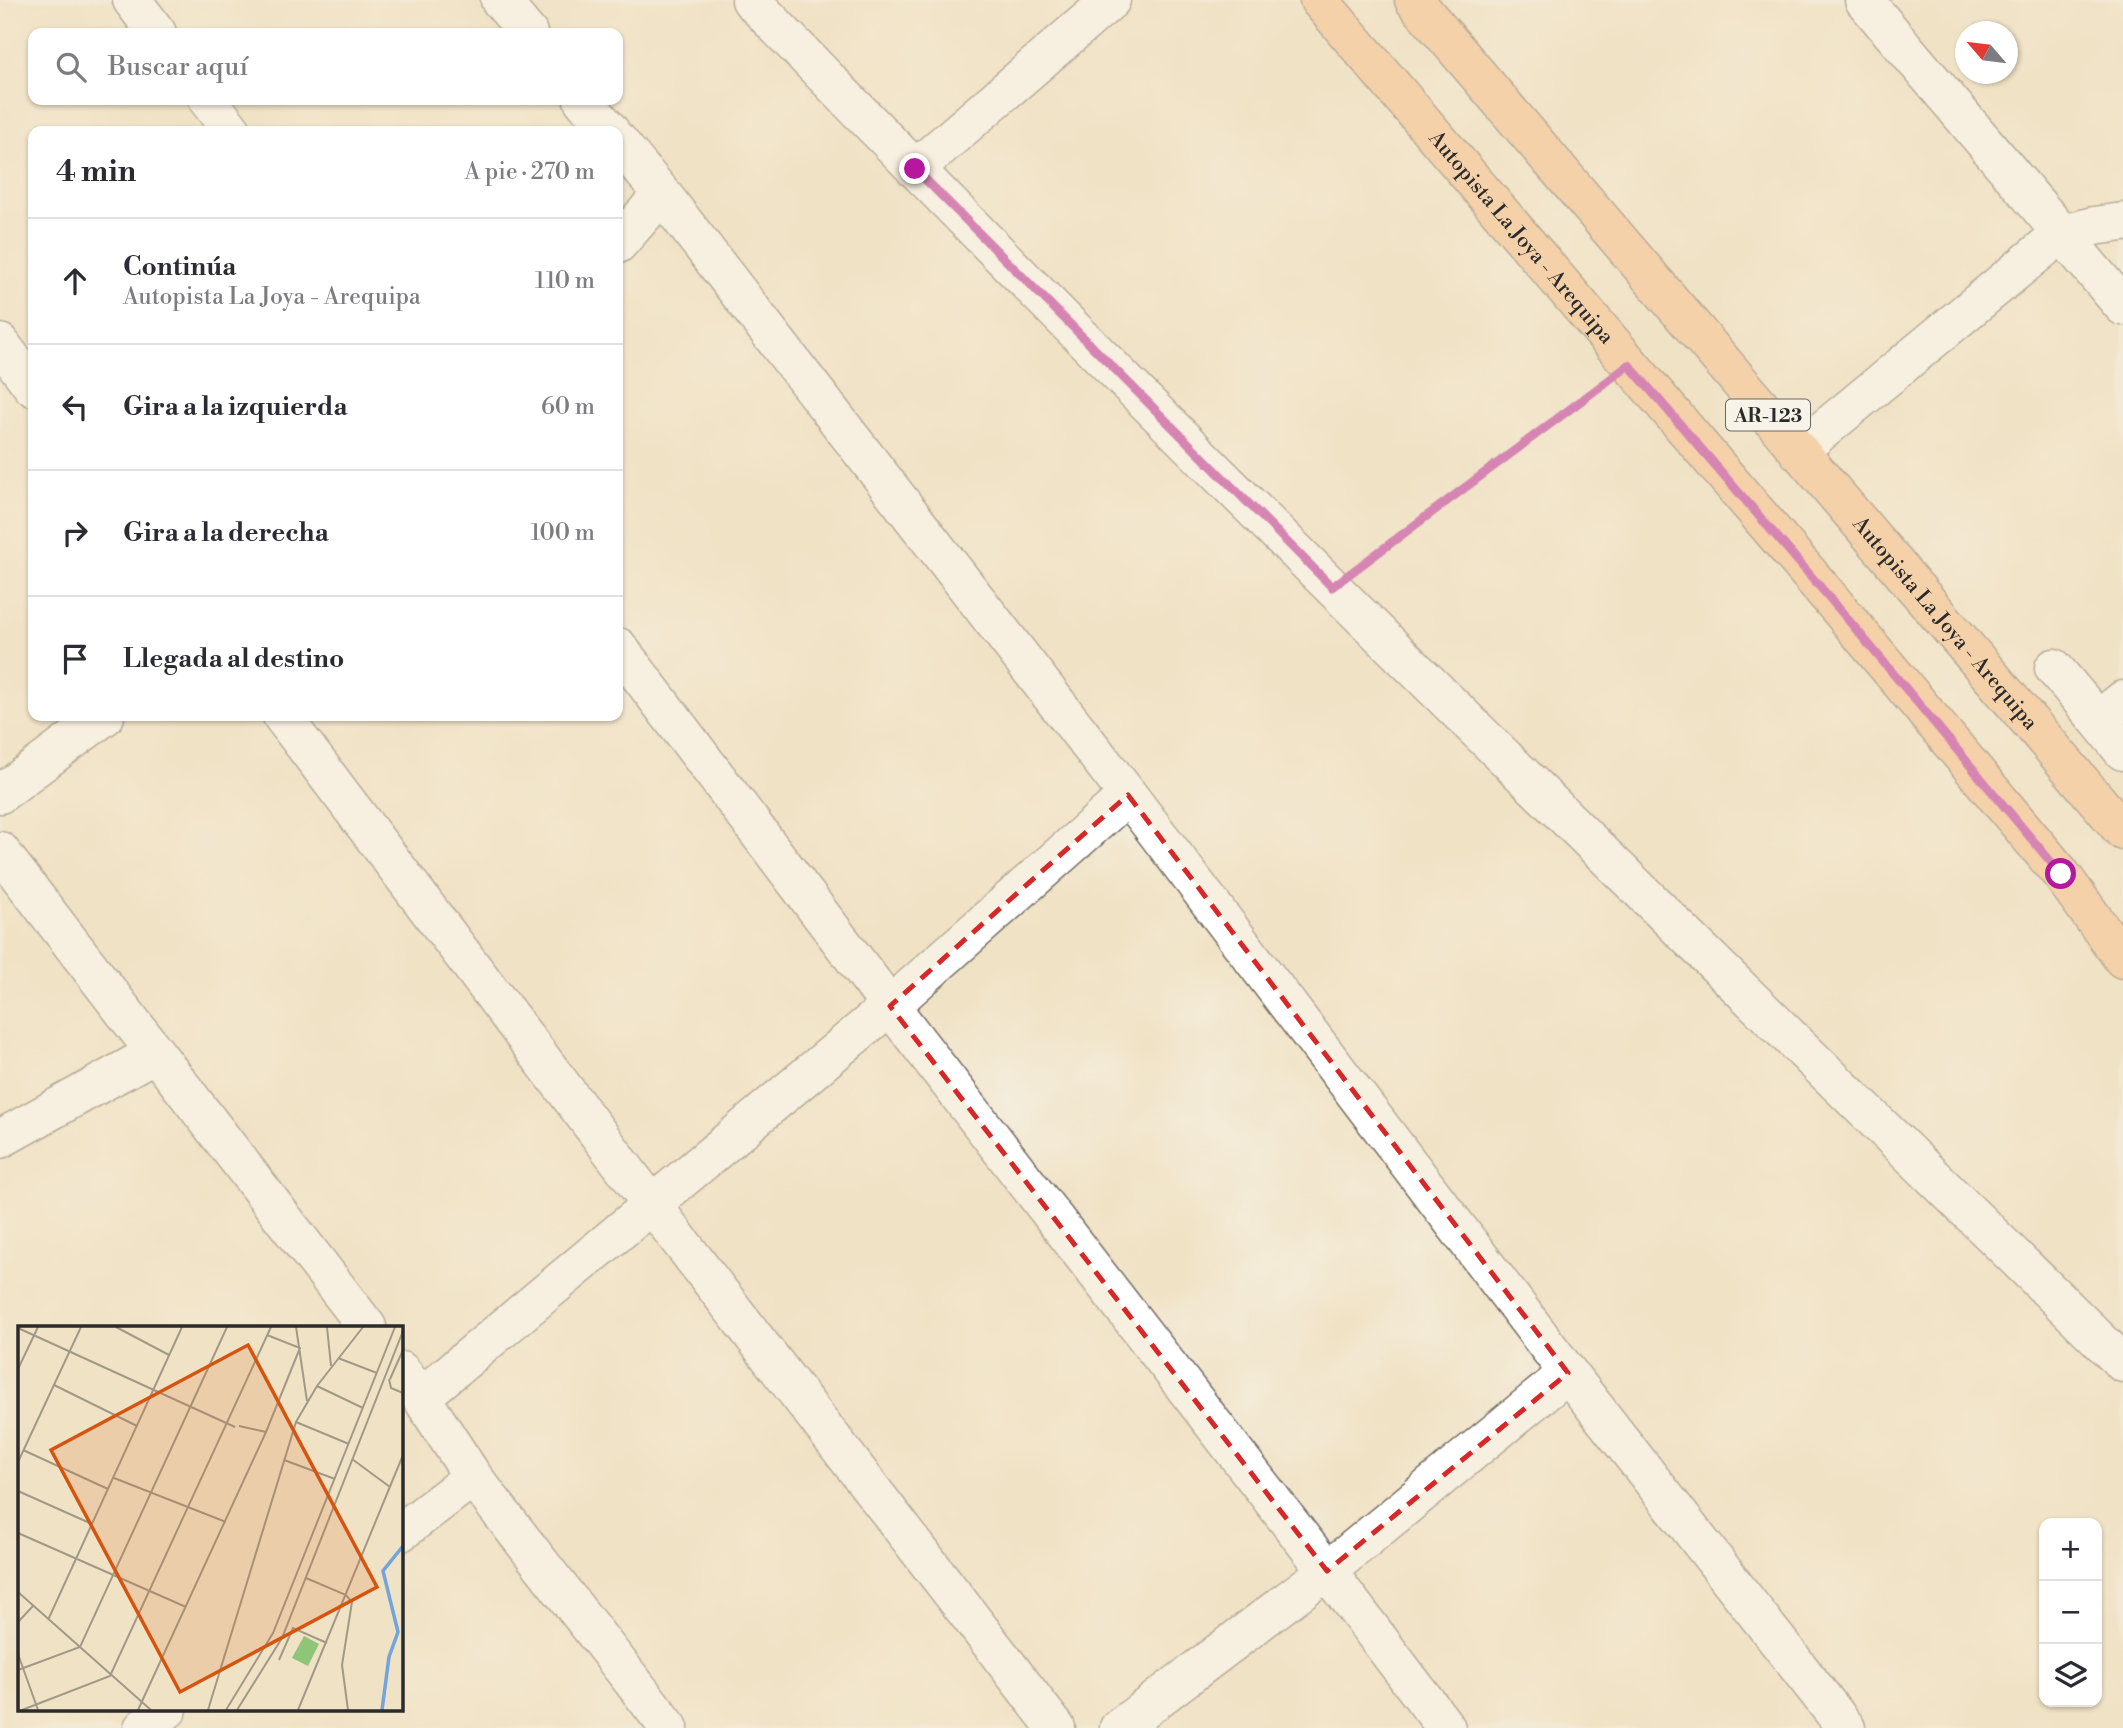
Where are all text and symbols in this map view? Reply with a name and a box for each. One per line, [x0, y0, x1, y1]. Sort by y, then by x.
north arrow [1955, 21, 2018, 84]
search box [28, 28, 623, 105]
icon: search [52, 48, 90, 86]
text: Buscar aquí [108, 51, 248, 83]
street label: Autopista La Joya - Arequipa [1422, 125, 1619, 350]
text: 4 min [56, 153, 136, 191]
route end [899, 153, 930, 184]
text: A pie · 270 m [464, 158, 595, 186]
text: Continúa [123, 251, 236, 283]
icon: ahead [56, 262, 94, 300]
text: 110 m [535, 267, 595, 295]
text: Autopista La Joya - Arequipa [123, 283, 421, 311]
icon: left [56, 388, 94, 426]
text: Gira a la izquierda [123, 391, 347, 423]
text: 60 m [541, 393, 595, 421]
road number: AR-123 [1726, 400, 1810, 430]
street label: Autopista La Joya - Arequipa [1846, 511, 2043, 736]
icon: right [56, 514, 94, 552]
text: Gira a la derecha [123, 517, 329, 549]
text: 100 m [530, 519, 595, 547]
icon: arrive [56, 640, 94, 678]
text: Llegada al destino [123, 643, 344, 675]
route start [2045, 858, 2076, 889]
inset map [18, 1326, 402, 1710]
map controls [2039, 1518, 2102, 1707]
button: + [2039, 1518, 2102, 1581]
button: − [2039, 1581, 2102, 1644]
button: layers [2039, 1644, 2102, 1707]

